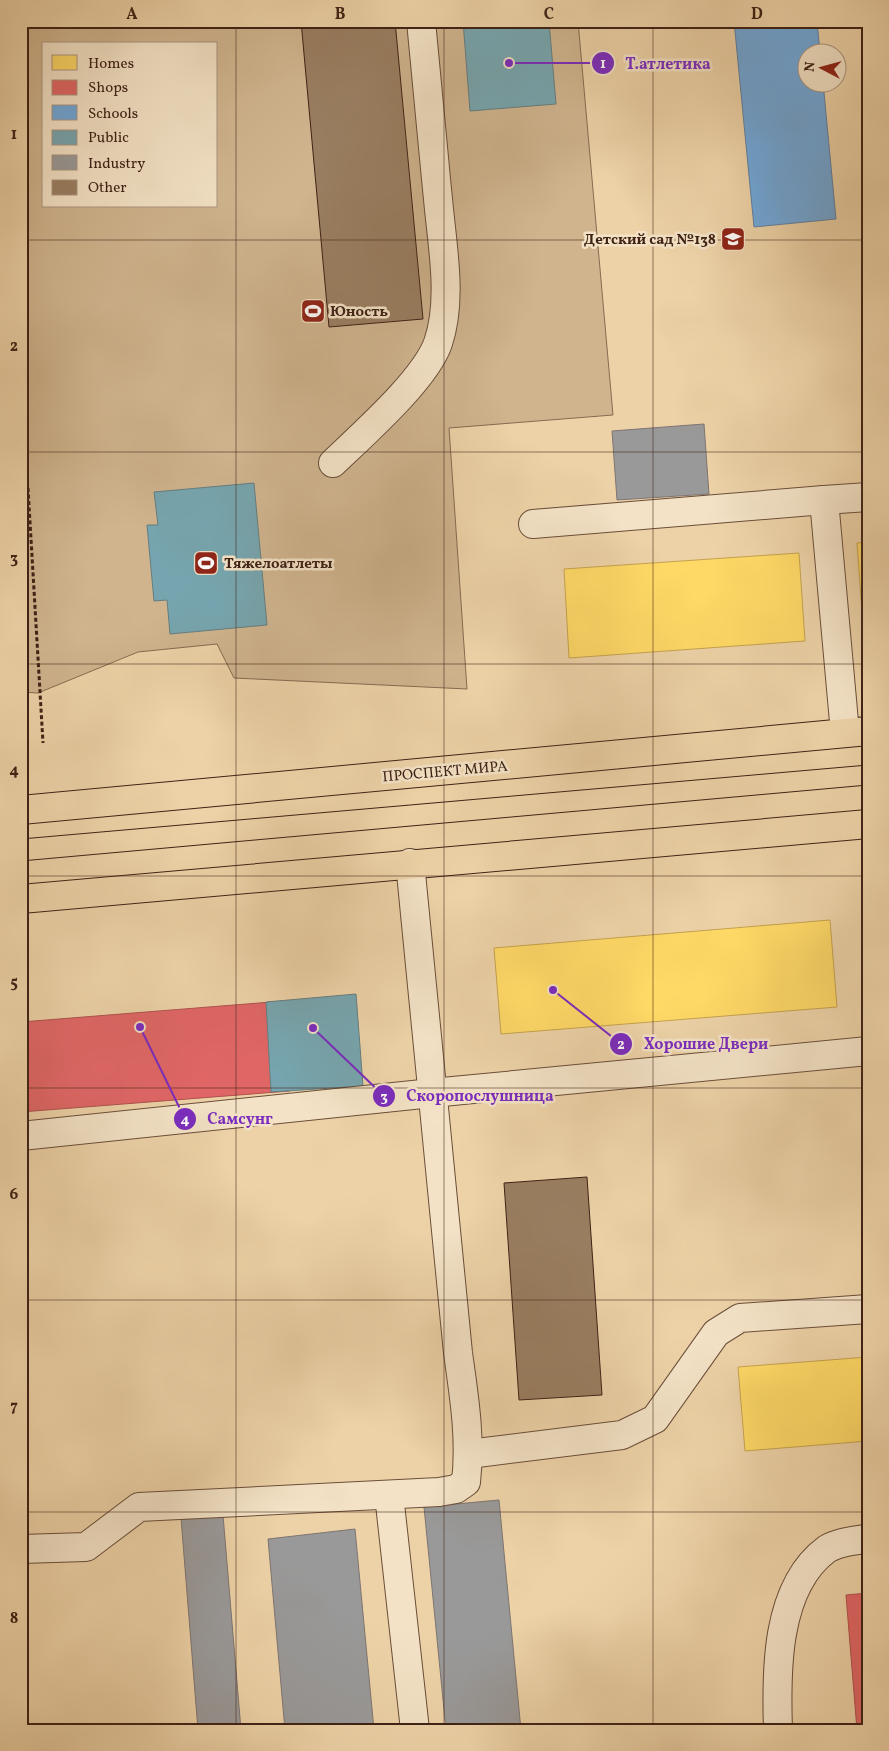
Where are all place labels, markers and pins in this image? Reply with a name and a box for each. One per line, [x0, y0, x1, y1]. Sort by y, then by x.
callout: Т.атлетика [591, 47, 721, 78]
school or university icon: Детский сад №138 [720, 226, 746, 252]
place label: Детский сад №138 [584, 230, 716, 251]
sports icon: Юность [300, 298, 326, 324]
place label: Юность [330, 302, 388, 323]
sports icon: Тяжелоатлеты [193, 550, 219, 576]
place label: Тяжелоатлеты [224, 554, 333, 575]
callout: Хорошие Двери [609, 1028, 778, 1059]
callout: Скоропослушница [372, 1080, 564, 1111]
callout: Самсунг [173, 1103, 283, 1134]

